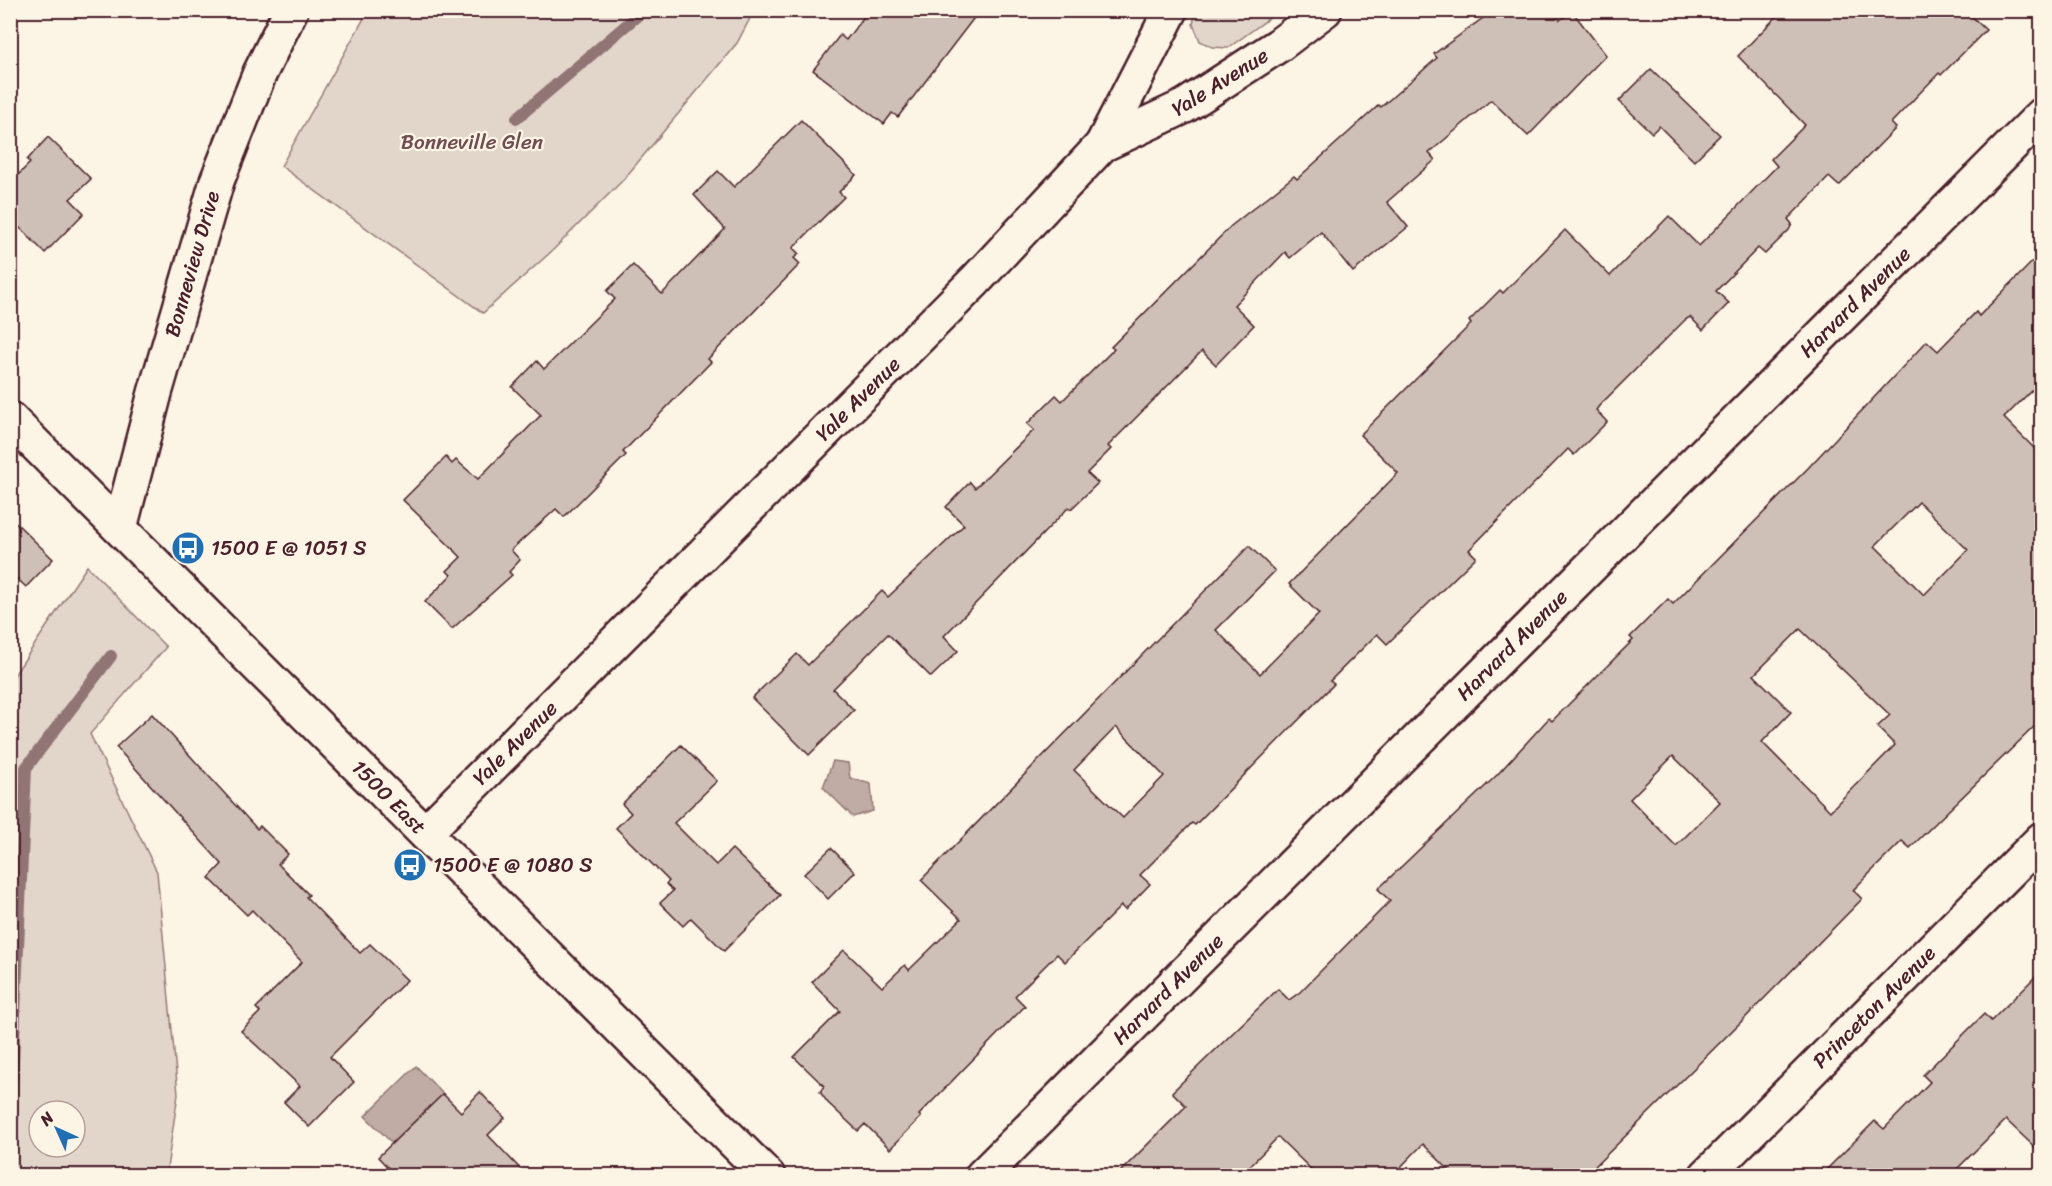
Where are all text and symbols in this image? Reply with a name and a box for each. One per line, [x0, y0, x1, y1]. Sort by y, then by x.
street label: Yale Avenue [1164, 37, 1277, 127]
park label: Bonneville Glen [401, 123, 543, 161]
street label: Bonneview Drive [153, 186, 231, 342]
street label: Harvard Avenue [1790, 237, 1920, 367]
street label: Yale Avenue [806, 347, 910, 451]
place label: 1500 E @ 1051 S [211, 529, 366, 567]
bus stop icon: 1500 E @ 1051 S [170, 530, 206, 566]
street label: Harvard Avenue [1447, 580, 1577, 710]
street label: Yale Avenue [463, 691, 567, 795]
street label: 1500 East [342, 750, 436, 844]
place label: 1500 E @ 1080 S [433, 846, 592, 884]
bus stop icon: 1500 E @ 1080 S [392, 847, 428, 883]
street label: Harvard Avenue [1103, 924, 1233, 1054]
street label: Princeton Avenue [1803, 936, 1945, 1078]
north arrow [27, 1099, 87, 1159]
text: N [32, 1104, 62, 1134]

